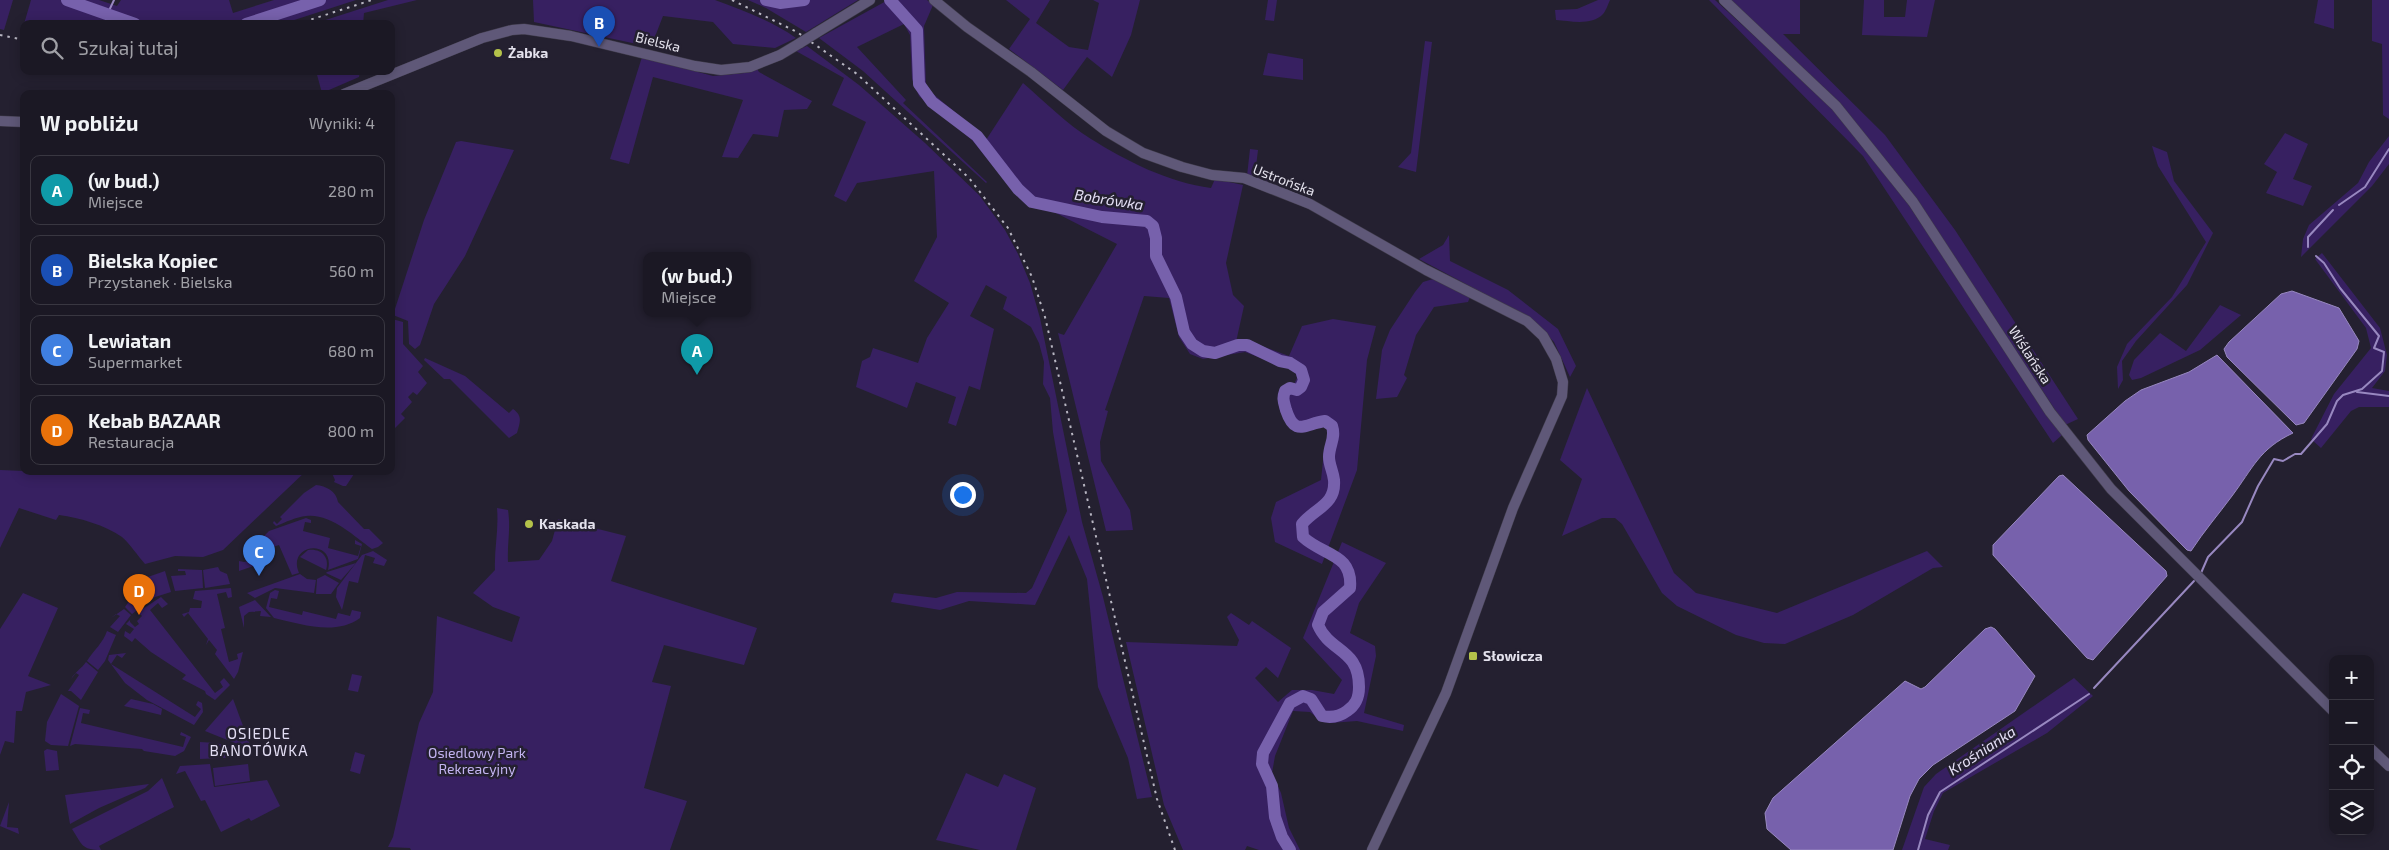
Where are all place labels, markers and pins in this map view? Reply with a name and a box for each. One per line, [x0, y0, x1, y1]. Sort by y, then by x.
pin: B [583, 6, 615, 47]
place label: Żabka [508, 44, 548, 61]
marker: Żabka [492, 47, 504, 59]
pin: A [681, 334, 713, 375]
place label: Kaskada [539, 515, 595, 532]
marker: Kaskada [523, 518, 535, 530]
pin: C [243, 535, 275, 576]
pin: D [123, 574, 155, 615]
place label: Słowicza [1483, 647, 1543, 664]
marker: Słowicza [1467, 650, 1479, 662]

